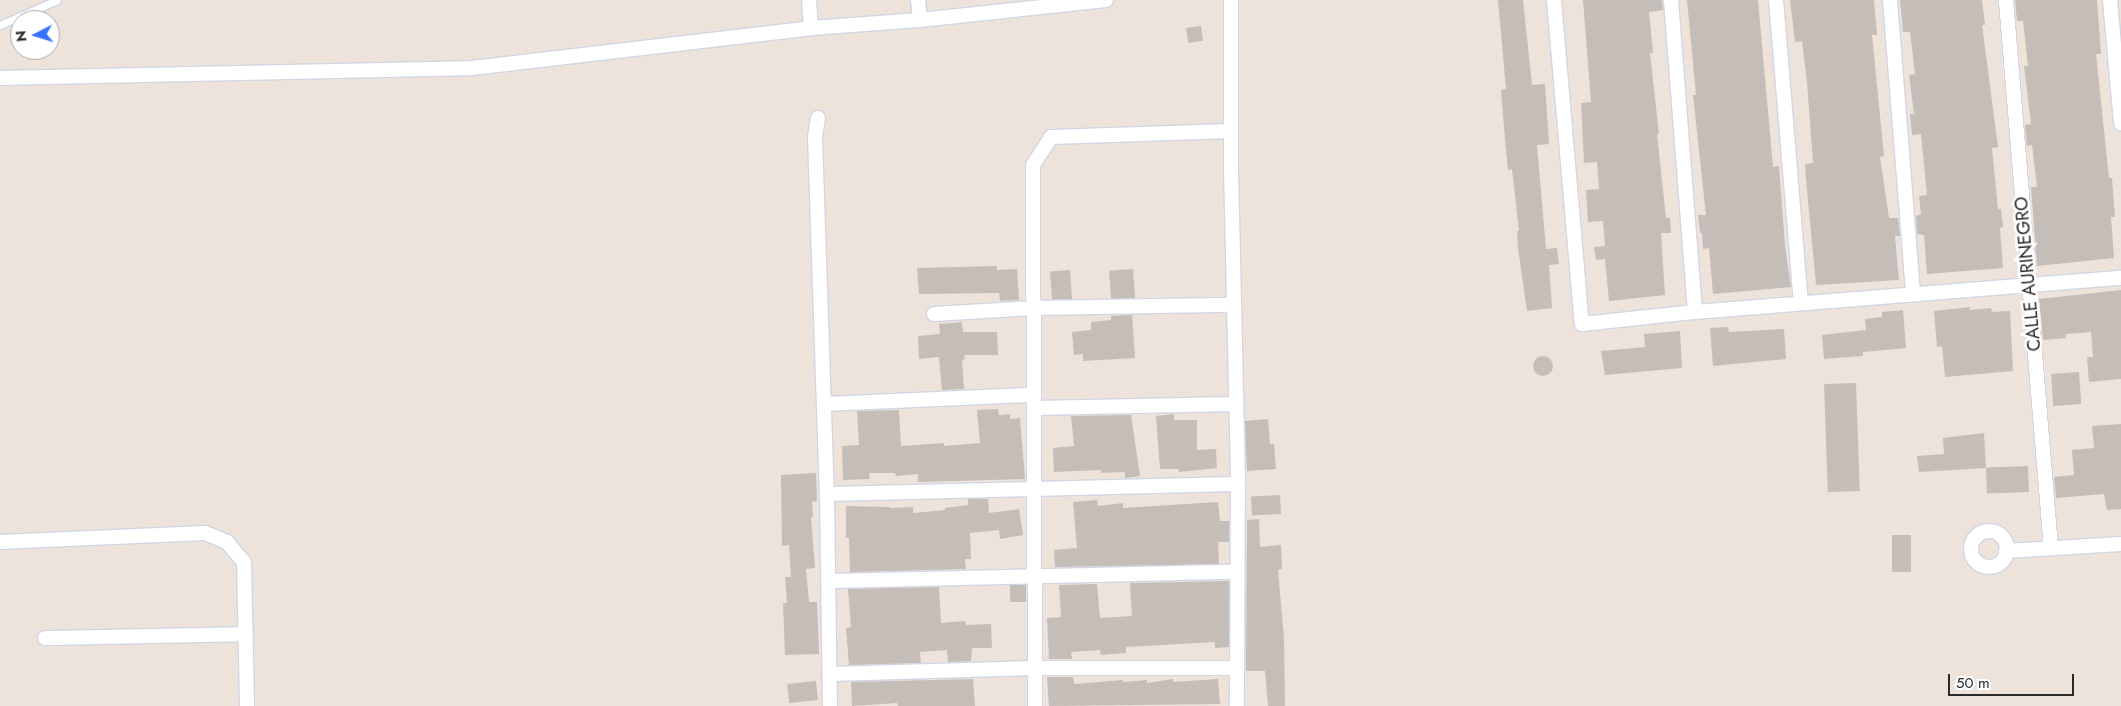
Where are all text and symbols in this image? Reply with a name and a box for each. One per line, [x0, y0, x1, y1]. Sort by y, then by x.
north arrow [10, 10, 60, 60]
text: N [11, 30, 32, 43]
street label: CALLE AURINEGRO [2010, 196, 2046, 352]
scale bar [1951, 664, 2077, 696]
text: 50 m [1956, 672, 1990, 694]

